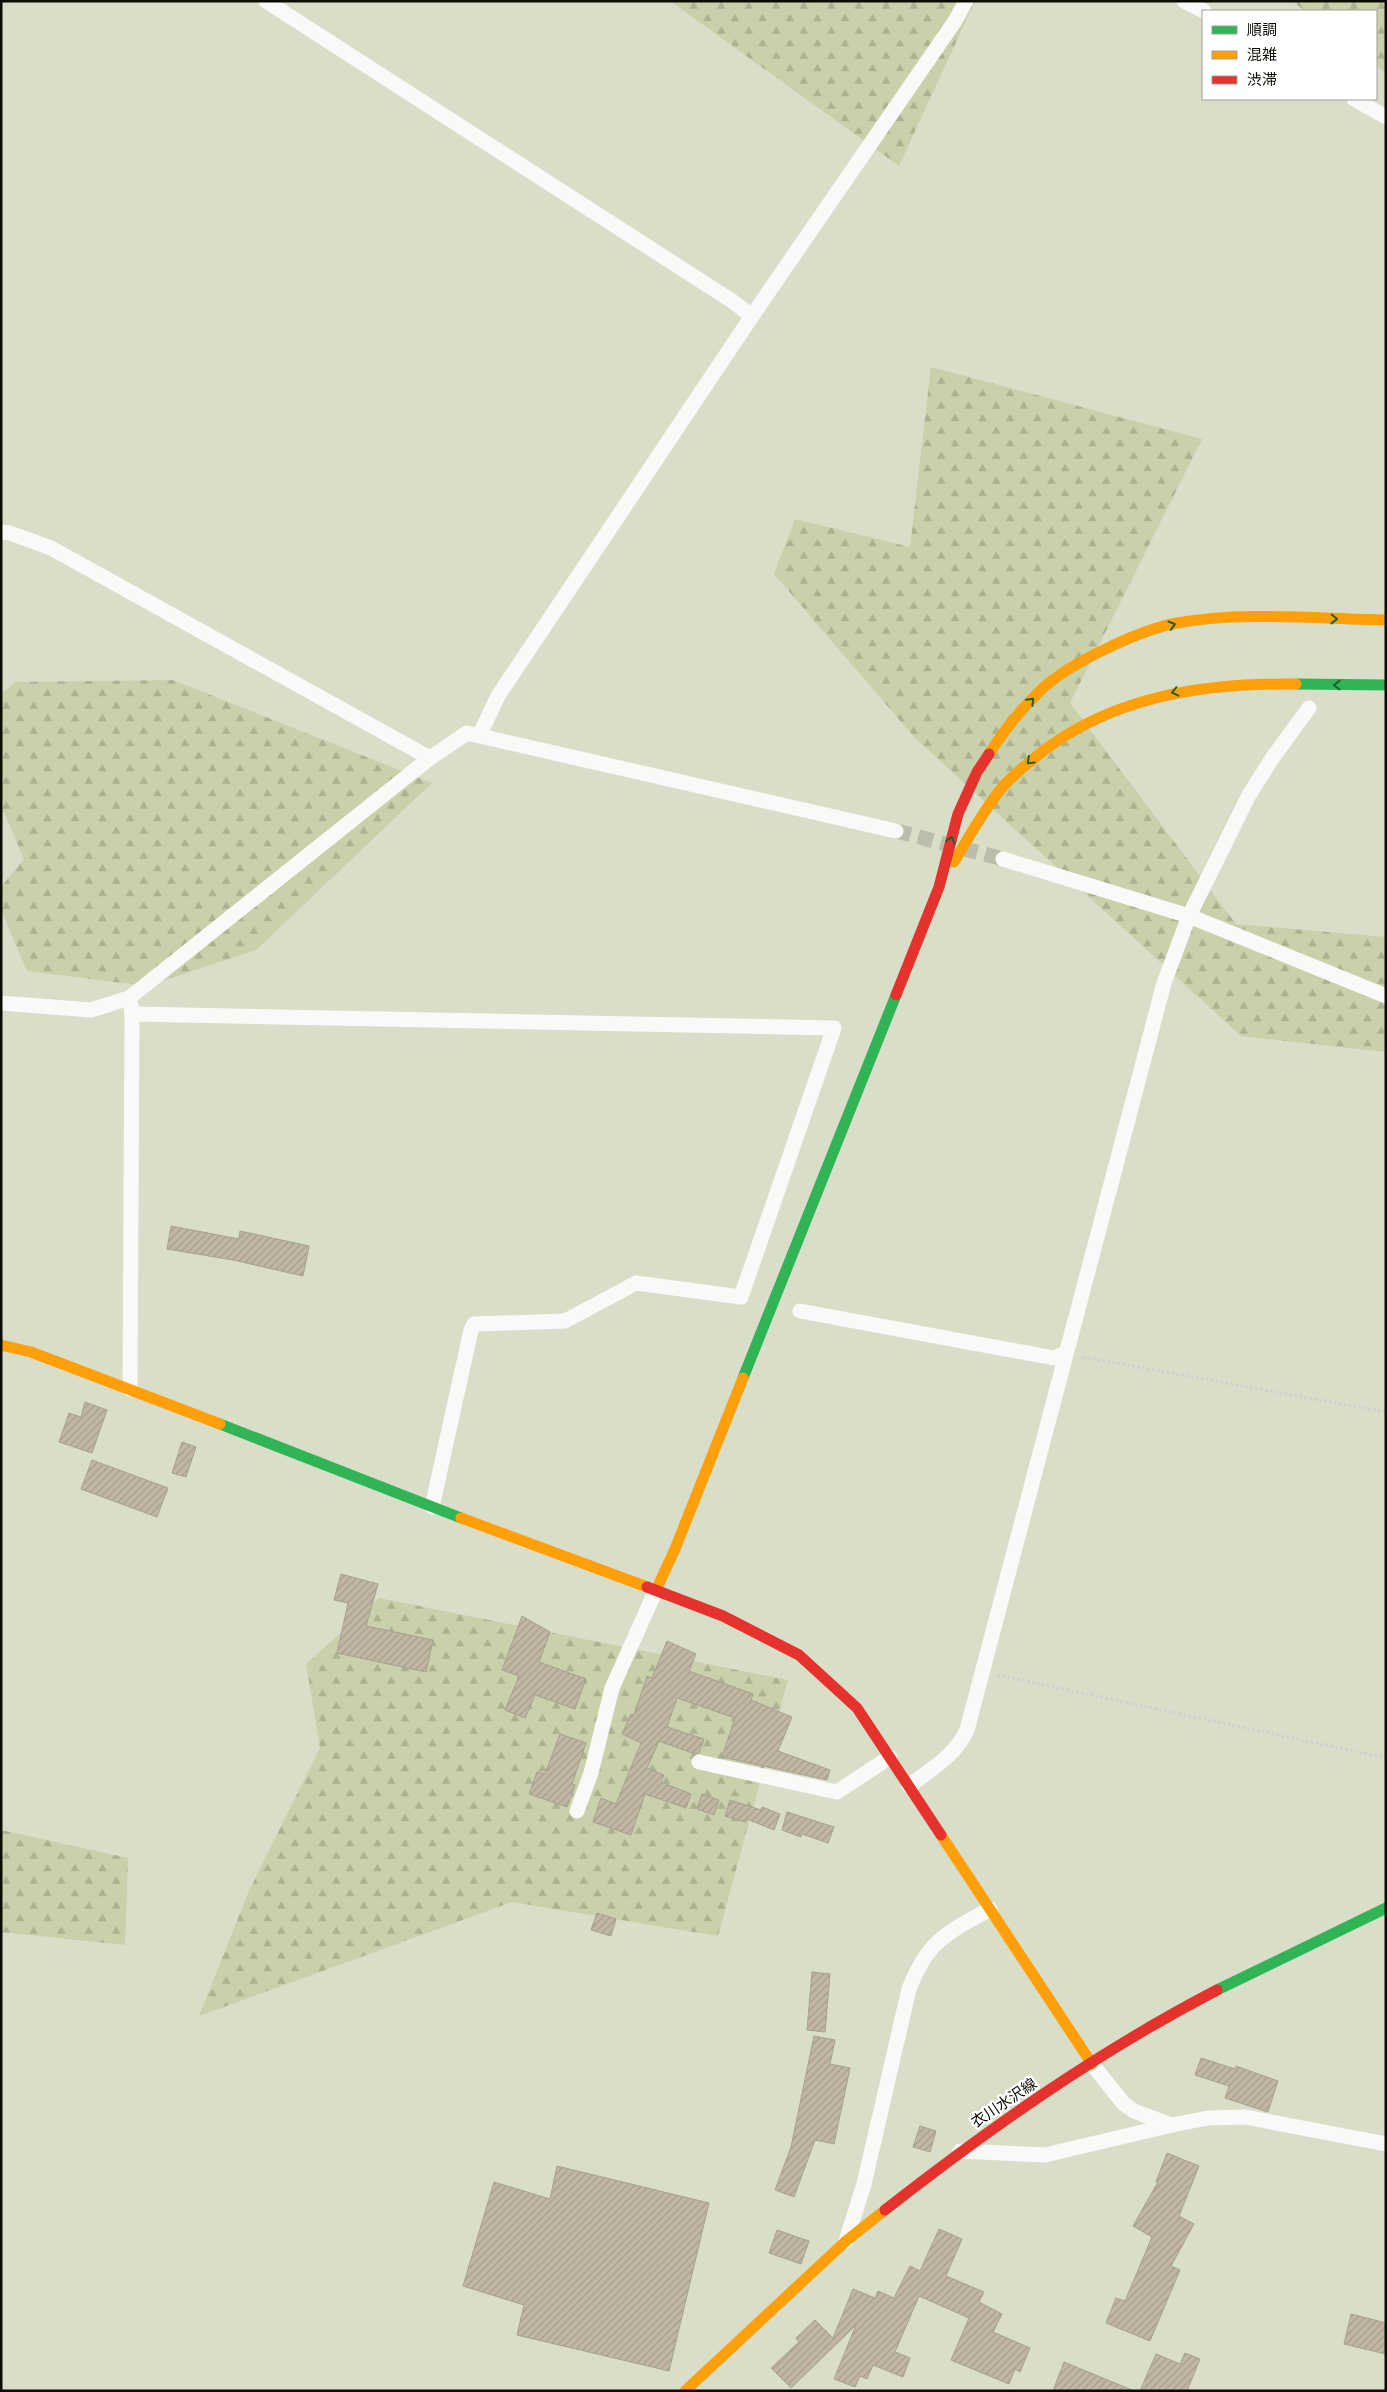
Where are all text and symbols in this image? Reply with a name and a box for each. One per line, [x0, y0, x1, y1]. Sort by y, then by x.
legend [1202, 10, 1377, 100]
text: 順調 [1247, 21, 1277, 39]
text: 混雑 [1247, 46, 1277, 64]
text: 渋滞 [1247, 71, 1277, 89]
one-way arrow [1330, 614, 1338, 624]
one-way arrow [1167, 620, 1175, 630]
one-way arrow [1333, 680, 1340, 690]
one-way arrow [1171, 686, 1180, 697]
one-way arrow [1025, 698, 1034, 707]
one-way arrow [1027, 755, 1036, 764]
one-way arrow [945, 836, 956, 845]
street label: 衣川水沢線 [968, 2075, 1040, 2131]

